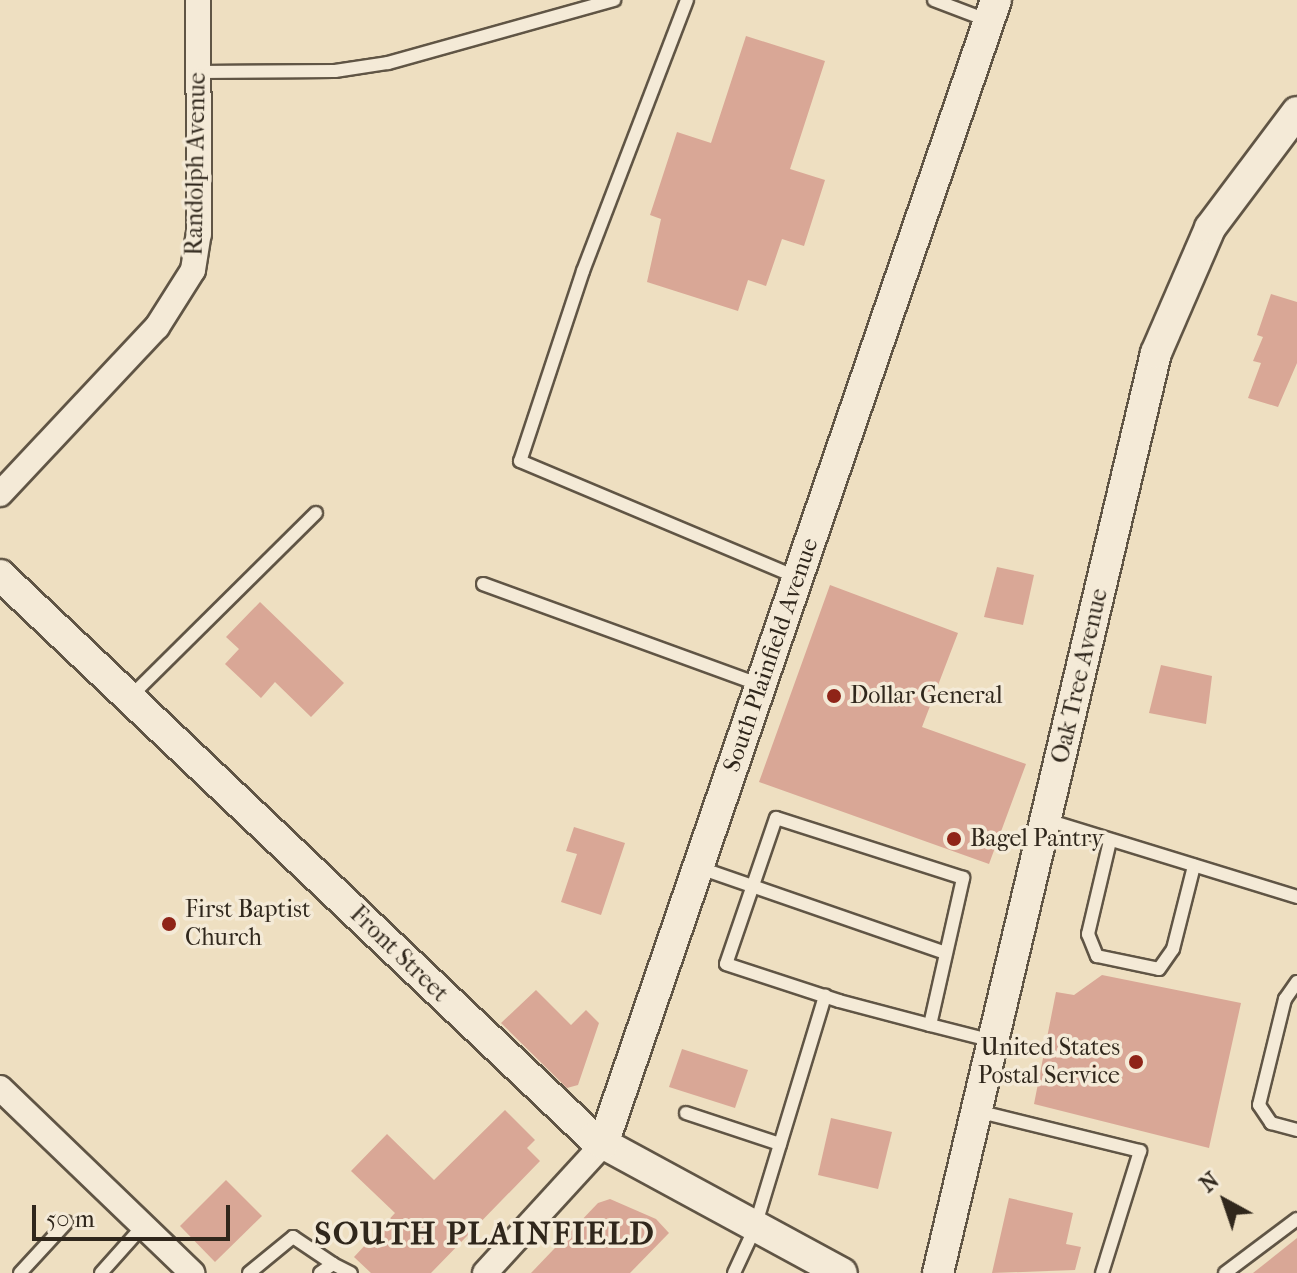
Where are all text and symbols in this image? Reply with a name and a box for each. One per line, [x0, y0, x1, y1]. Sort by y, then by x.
street label: Randolph Avenue [180, 72, 212, 256]
street label: South Plainfield Avenue [717, 534, 825, 776]
street label: Oak Tree Avenue [1046, 586, 1114, 766]
place label: Dollar General [850, 682, 1003, 710]
marker: Dollar General [825, 687, 843, 705]
place label: Bagel Pantry [970, 825, 1104, 853]
marker: Bagel Pantry [945, 830, 963, 848]
place label: First Baptist Church [185, 896, 311, 952]
street label: Front Street [344, 900, 454, 1008]
marker: First Baptist Church [160, 915, 178, 933]
place label: United States Postal Service [978, 1034, 1120, 1090]
marker: United States Postal Service [1127, 1053, 1145, 1071]
north arrow [1185, 1161, 1265, 1241]
text: N [1195, 1167, 1224, 1198]
scale bar [36, 1189, 234, 1239]
text: 50 m [46, 1205, 95, 1233]
district label: SOUTH PLAINFIELD [314, 1215, 656, 1253]

